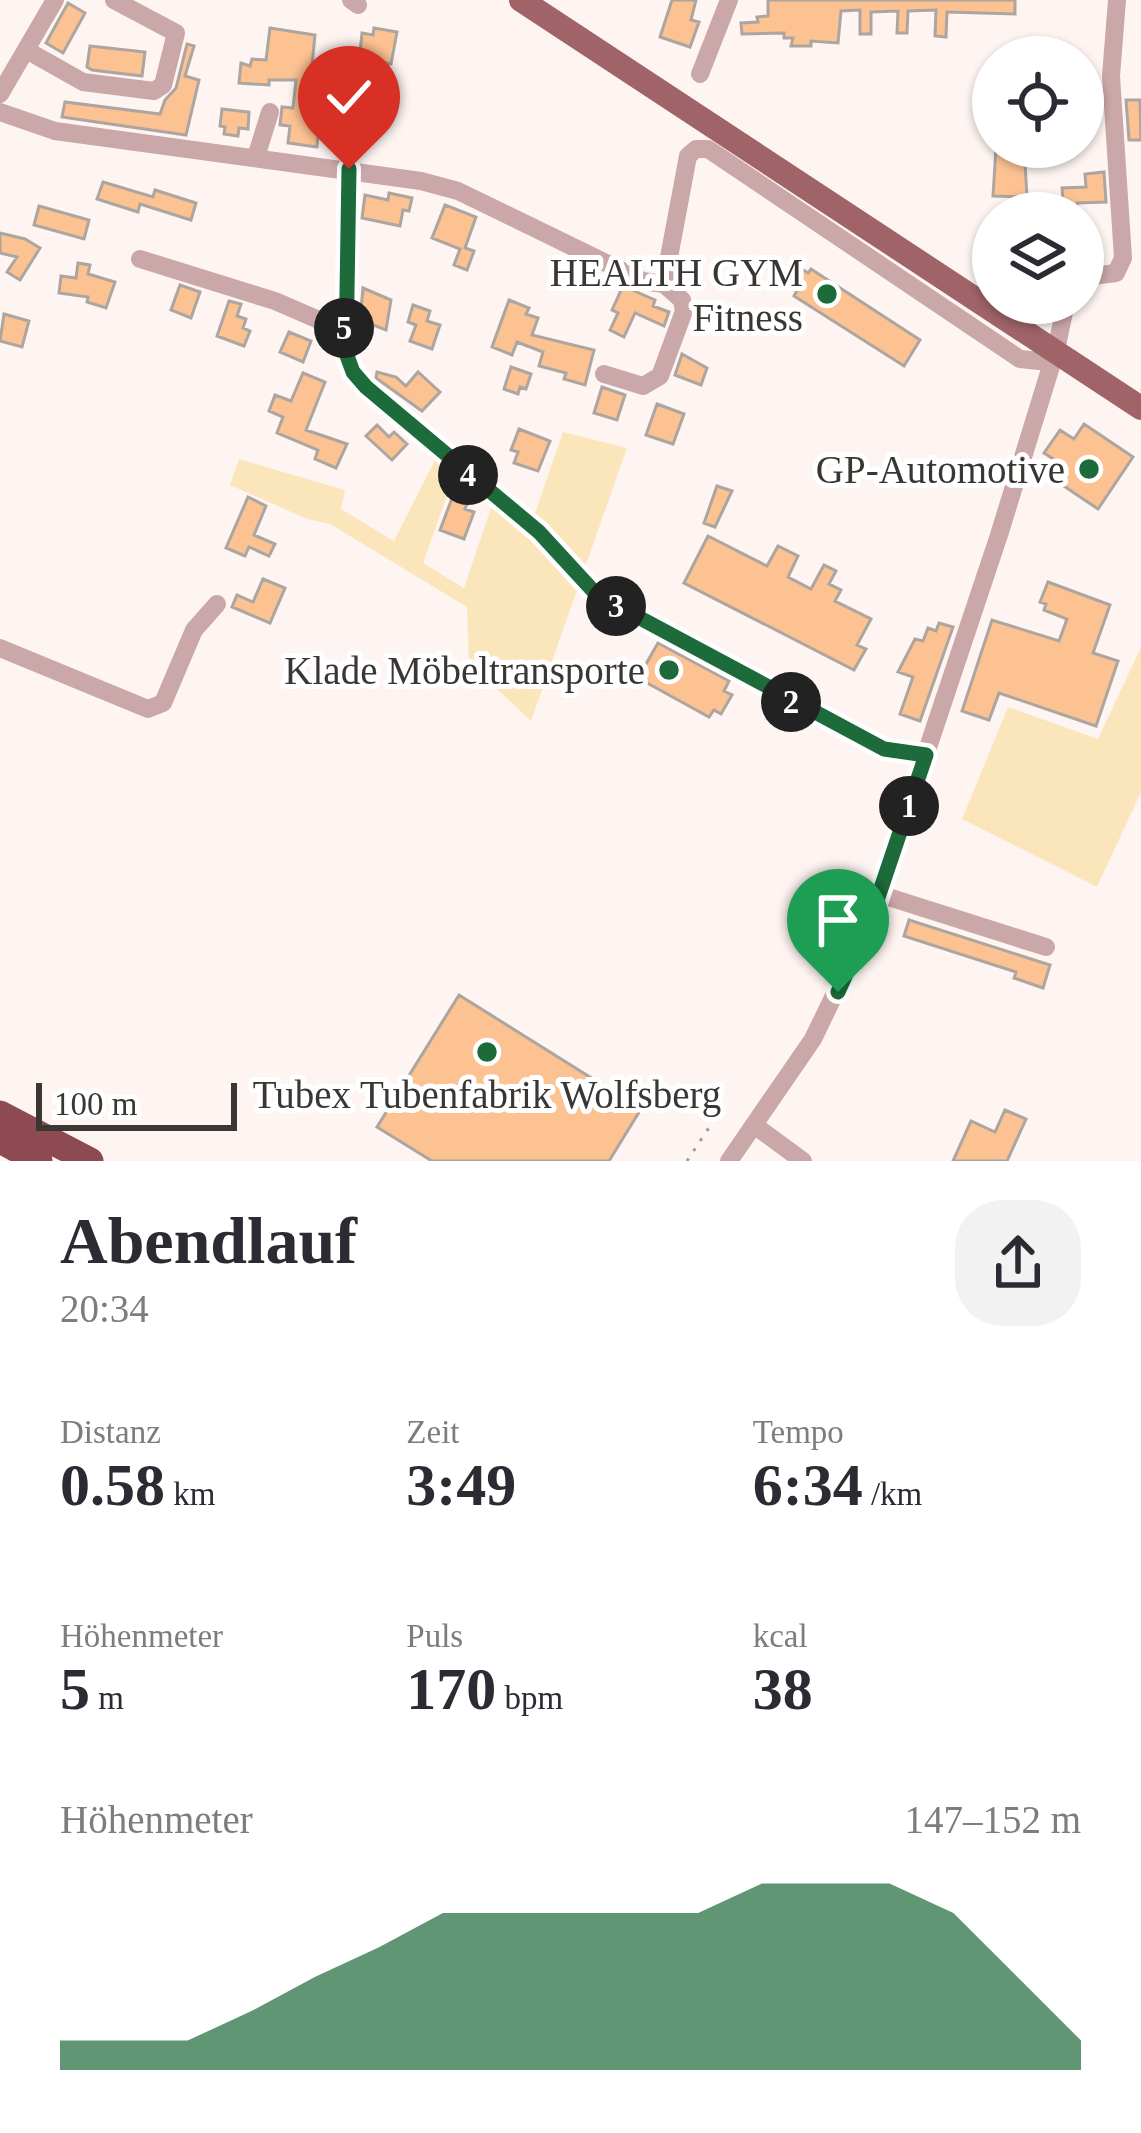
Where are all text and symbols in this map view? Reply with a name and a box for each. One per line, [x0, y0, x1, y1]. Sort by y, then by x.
map controls [972, 36, 1104, 324]
button: locate [972, 36, 1104, 168]
pin [298, 46, 400, 169]
icon: check [316, 64, 382, 130]
button: layers [972, 192, 1104, 324]
place label: HEALTH GYM Fitness [550, 251, 803, 339]
marker: HEALTH GYM Fitness [814, 281, 840, 307]
pin: 5 [314, 298, 374, 358]
text: 5 [336, 310, 352, 346]
pin: 4 [438, 445, 498, 505]
place label: GP-Automotive [816, 448, 1065, 491]
marker: GP-Automotive [1076, 456, 1102, 482]
text: 4 [460, 457, 476, 493]
pin: 3 [586, 576, 646, 636]
text: 3 [608, 588, 624, 624]
place label: Klade Möbeltransporte [284, 649, 645, 693]
marker: Klade Möbeltransporte [656, 657, 682, 683]
pin: 2 [761, 672, 821, 732]
text: 2 [783, 684, 799, 720]
pin: 1 [879, 776, 939, 836]
text: 1 [901, 788, 917, 824]
pin [787, 869, 889, 992]
icon: arrive [805, 887, 871, 953]
marker: Tubex Tubenfabrik Wolfsberg [474, 1039, 500, 1065]
place label: Tubex Tubenfabrik Wolfsberg [253, 1073, 721, 1117]
scale bar [36, 1077, 237, 1130]
text: 100 m [54, 1086, 137, 1122]
button: share [955, 1200, 1081, 1326]
text: Abendlauf [60, 1204, 357, 1277]
text: 20:34 [60, 1287, 149, 1330]
text: Distanz [60, 1414, 161, 1450]
text: Zeit [406, 1414, 459, 1450]
text: Tempo [753, 1414, 844, 1450]
text: 0.58 [60, 1452, 165, 1518]
text: 3:49 [406, 1452, 516, 1518]
text: 6:34 [753, 1452, 863, 1518]
text: km [165, 1476, 215, 1512]
text: /km [863, 1476, 922, 1512]
text: Höhenmeter [60, 1618, 223, 1654]
text: Puls [406, 1618, 463, 1654]
text: kcal [753, 1618, 808, 1654]
text: 5 [60, 1656, 90, 1722]
text: 170 [406, 1656, 496, 1722]
text: 38 [753, 1656, 813, 1722]
text: m [90, 1680, 124, 1716]
text: bpm [496, 1680, 563, 1716]
text: Höhenmeter [60, 1798, 253, 1841]
text: 147–152 m [904, 1798, 1081, 1841]

